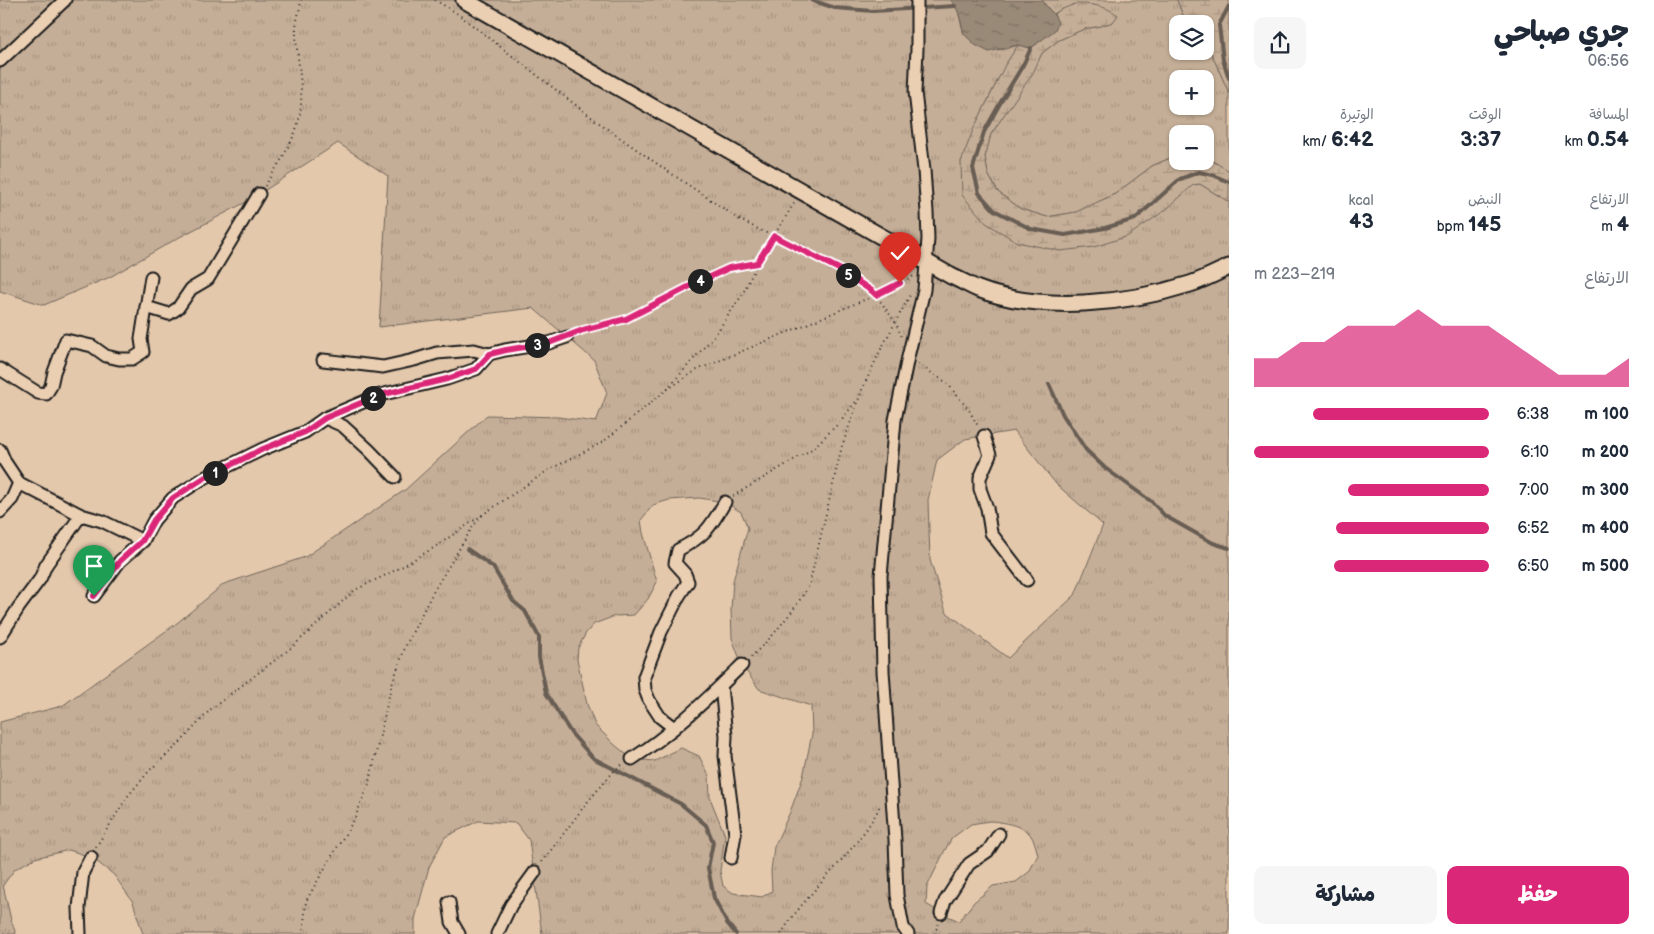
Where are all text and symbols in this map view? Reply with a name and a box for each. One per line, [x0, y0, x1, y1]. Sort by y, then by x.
map controls [1169, 15, 1214, 170]
button: layers [1169, 15, 1214, 60]
text: جري صباحي [1494, 16, 1629, 49]
button: share [1254, 17, 1306, 69]
text: 06:56 [1588, 52, 1629, 71]
button: + [1169, 70, 1214, 115]
text: الوتيرة [1340, 106, 1374, 123]
text: الوقت [1469, 106, 1501, 123]
text: المسافة [1589, 106, 1629, 123]
button: − [1169, 125, 1214, 170]
text: 6:42 [1331, 127, 1374, 152]
text: 3:37 [1460, 127, 1501, 152]
text: 0.54 [1587, 127, 1629, 152]
text: /km [1302, 133, 1331, 150]
text: km [1565, 133, 1587, 150]
text: النبض [1468, 191, 1501, 208]
text: الارتفاع [1590, 191, 1629, 208]
text: kcal [1349, 192, 1374, 209]
text: 43 [1349, 209, 1374, 234]
text: 145 [1468, 212, 1501, 237]
text: 4 [1617, 212, 1629, 237]
text: bpm [1437, 218, 1468, 235]
text: m [1601, 218, 1617, 235]
pin [879, 232, 921, 283]
icon: check [886, 239, 914, 267]
pin: 5 [836, 262, 860, 288]
text: 219–223 m [1254, 265, 1335, 284]
text: 5 [844, 267, 853, 284]
pin: 4 [688, 268, 712, 294]
text: الارتفاع [1584, 269, 1629, 288]
text: 4 [696, 273, 705, 290]
pin: 3 [524, 332, 550, 358]
text: 3 [533, 337, 542, 354]
pin: 2 [360, 386, 386, 410]
text: 2 [369, 390, 378, 407]
text: 6:38 [1517, 405, 1549, 424]
text: 100 m [1584, 405, 1629, 424]
text: 6:10 [1520, 443, 1549, 462]
text: 200 m [1582, 443, 1629, 462]
pin: 1 [202, 460, 228, 486]
text: 1 [213, 465, 218, 482]
text: 7:00 [1519, 481, 1549, 500]
text: 300 m [1582, 481, 1629, 500]
text: 6:52 [1517, 519, 1549, 538]
text: 400 m [1582, 519, 1629, 538]
pin [73, 545, 115, 596]
icon: arrive [80, 552, 108, 580]
text: 6:50 [1517, 557, 1549, 576]
text: 500 m [1582, 557, 1629, 576]
button: مشاركة [1254, 866, 1437, 924]
button: حفظ [1447, 866, 1629, 924]

